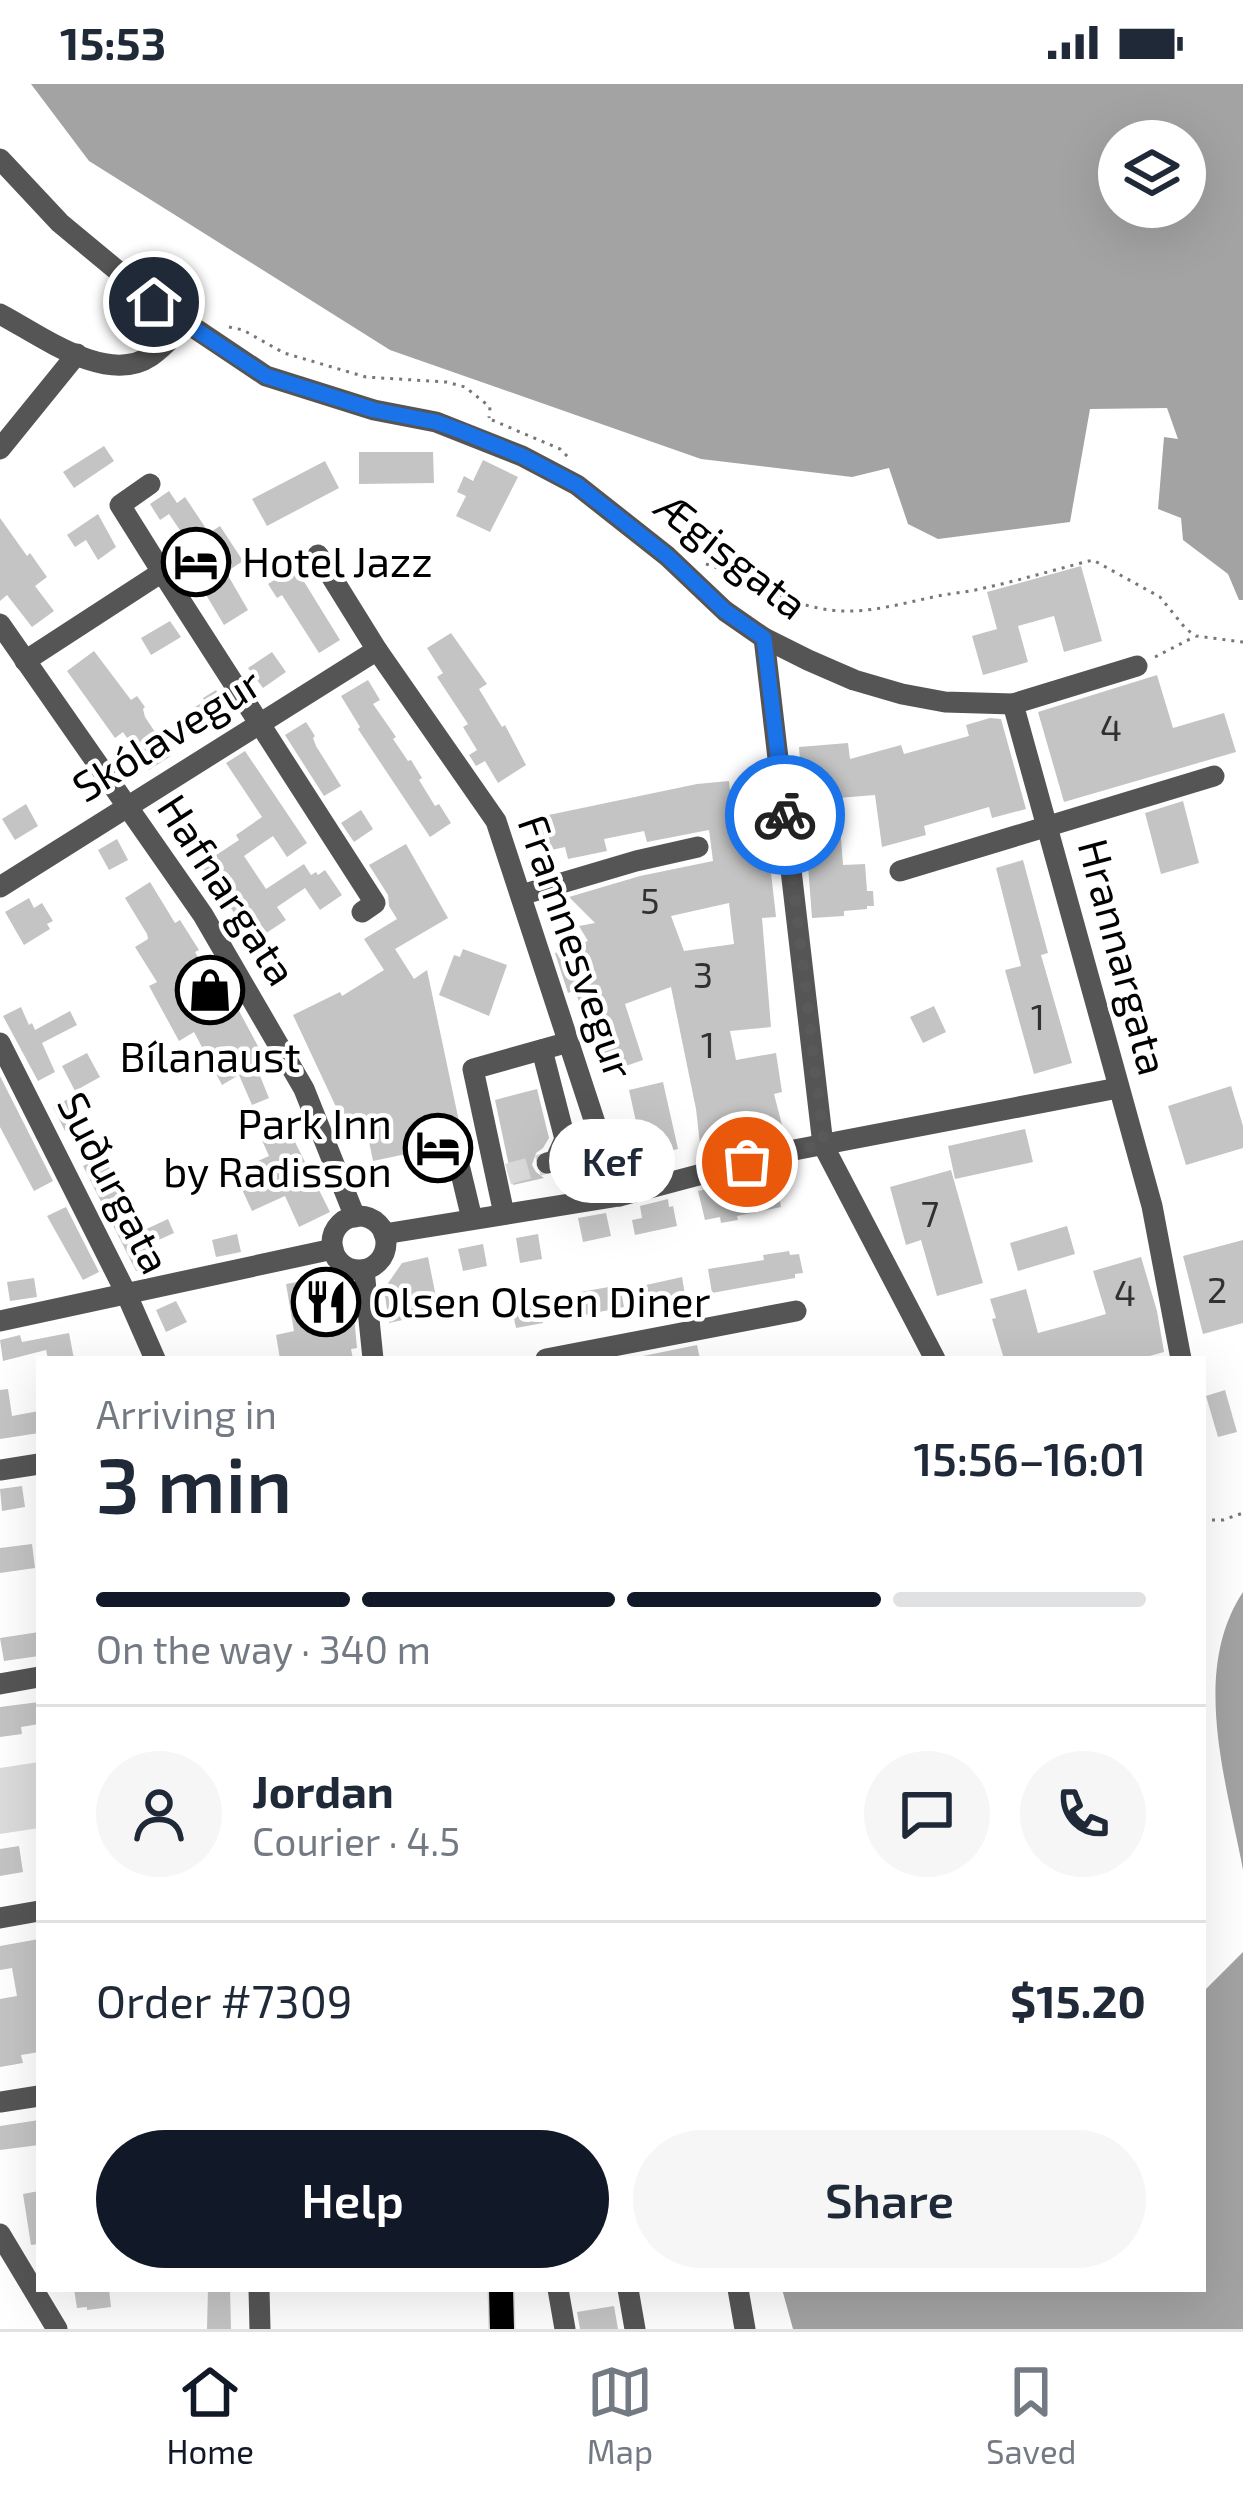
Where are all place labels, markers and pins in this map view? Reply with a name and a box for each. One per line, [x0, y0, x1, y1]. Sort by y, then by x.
pin [103, 251, 205, 353]
hotel icon: Hotel Jazz [161, 527, 231, 597]
place label: Hotel Jazz [242, 535, 433, 585]
shop icon: Bílanaust [175, 955, 245, 1025]
place label: Bílanaust [120, 1030, 300, 1080]
place label: Park Inn by Radisson [163, 1097, 392, 1195]
pin [696, 1111, 798, 1213]
hotel icon: Park Inn by Radisson [403, 1113, 473, 1183]
callout: Kef [549, 1120, 675, 1204]
restaurant icon: Olsen Olsen Diner [291, 1267, 361, 1337]
place label: Olsen Olsen Diner [372, 1275, 711, 1325]

